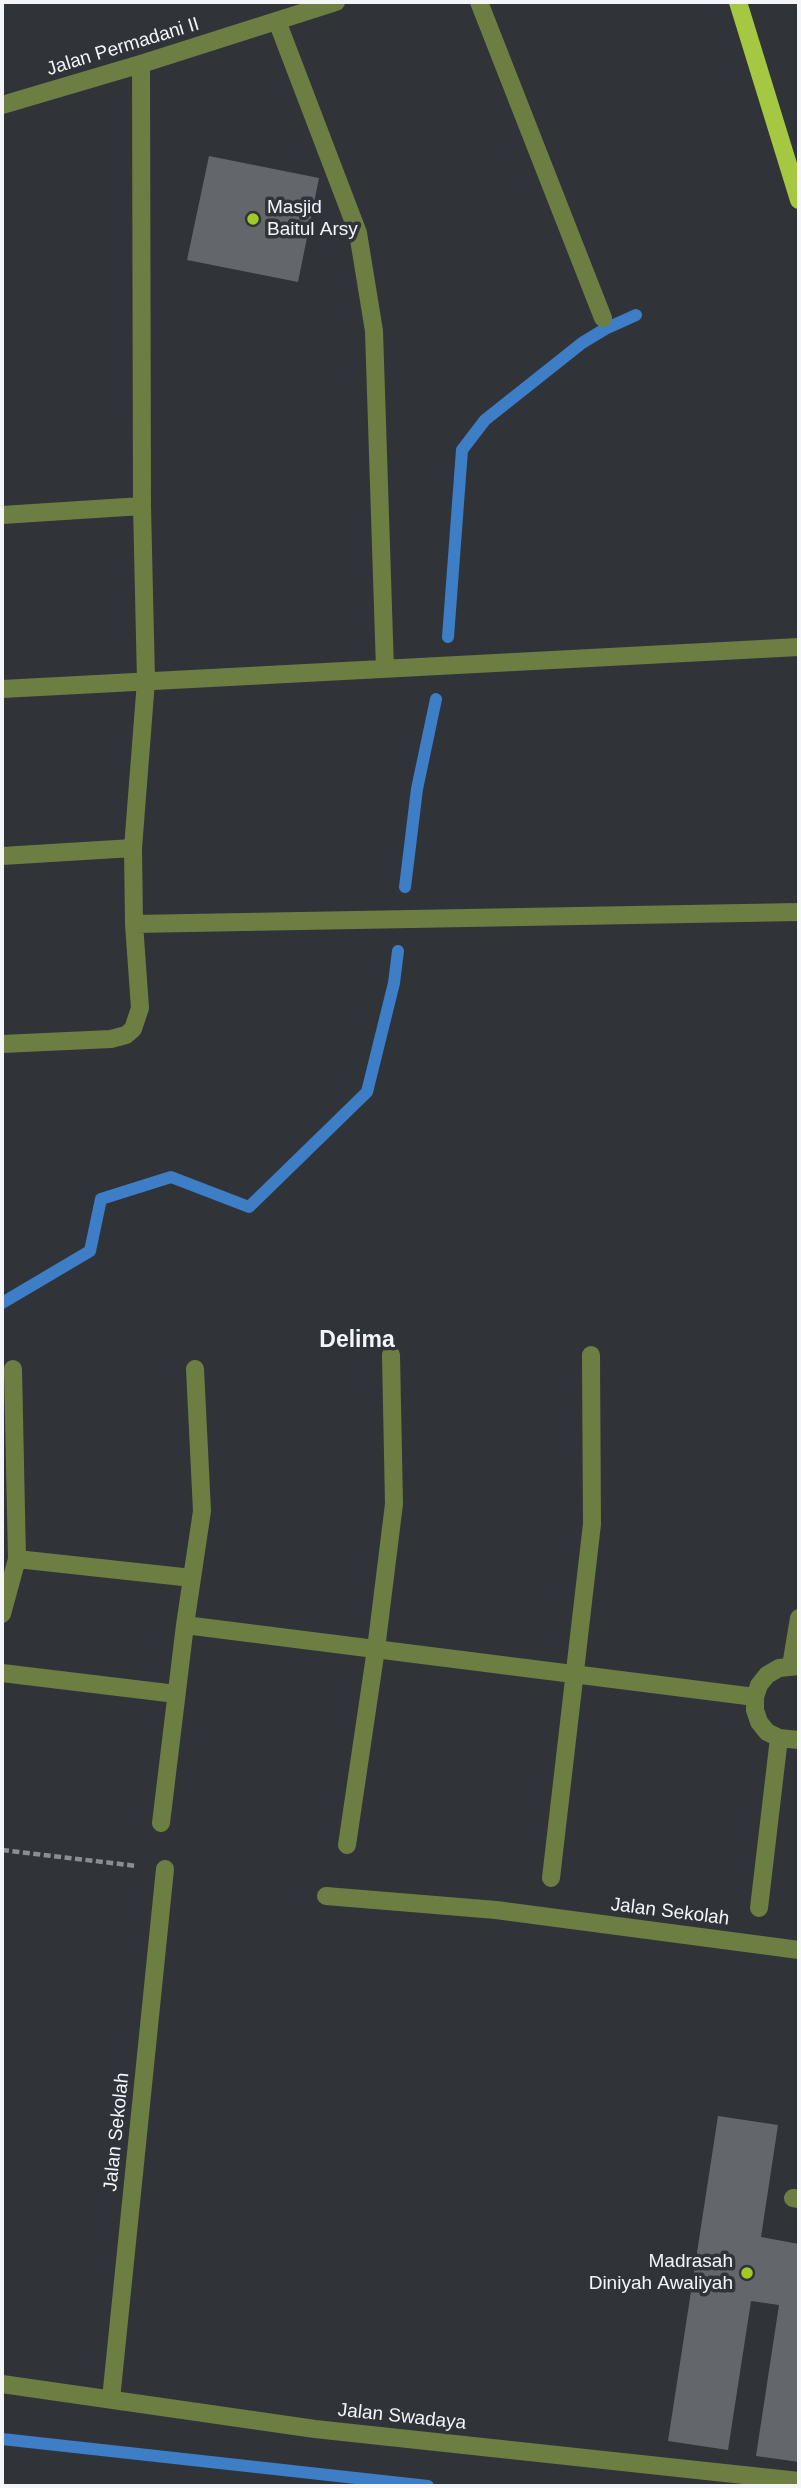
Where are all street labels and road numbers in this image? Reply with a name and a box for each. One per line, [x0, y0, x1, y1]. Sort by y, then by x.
street label: Jalan Permadani II [44, 13, 202, 81]
street label: Jalan Sekolah [609, 1893, 731, 1931]
street label: Jalan Sekolah [99, 2071, 135, 2193]
street label: Jalan Swadaya [337, 2399, 467, 2435]

